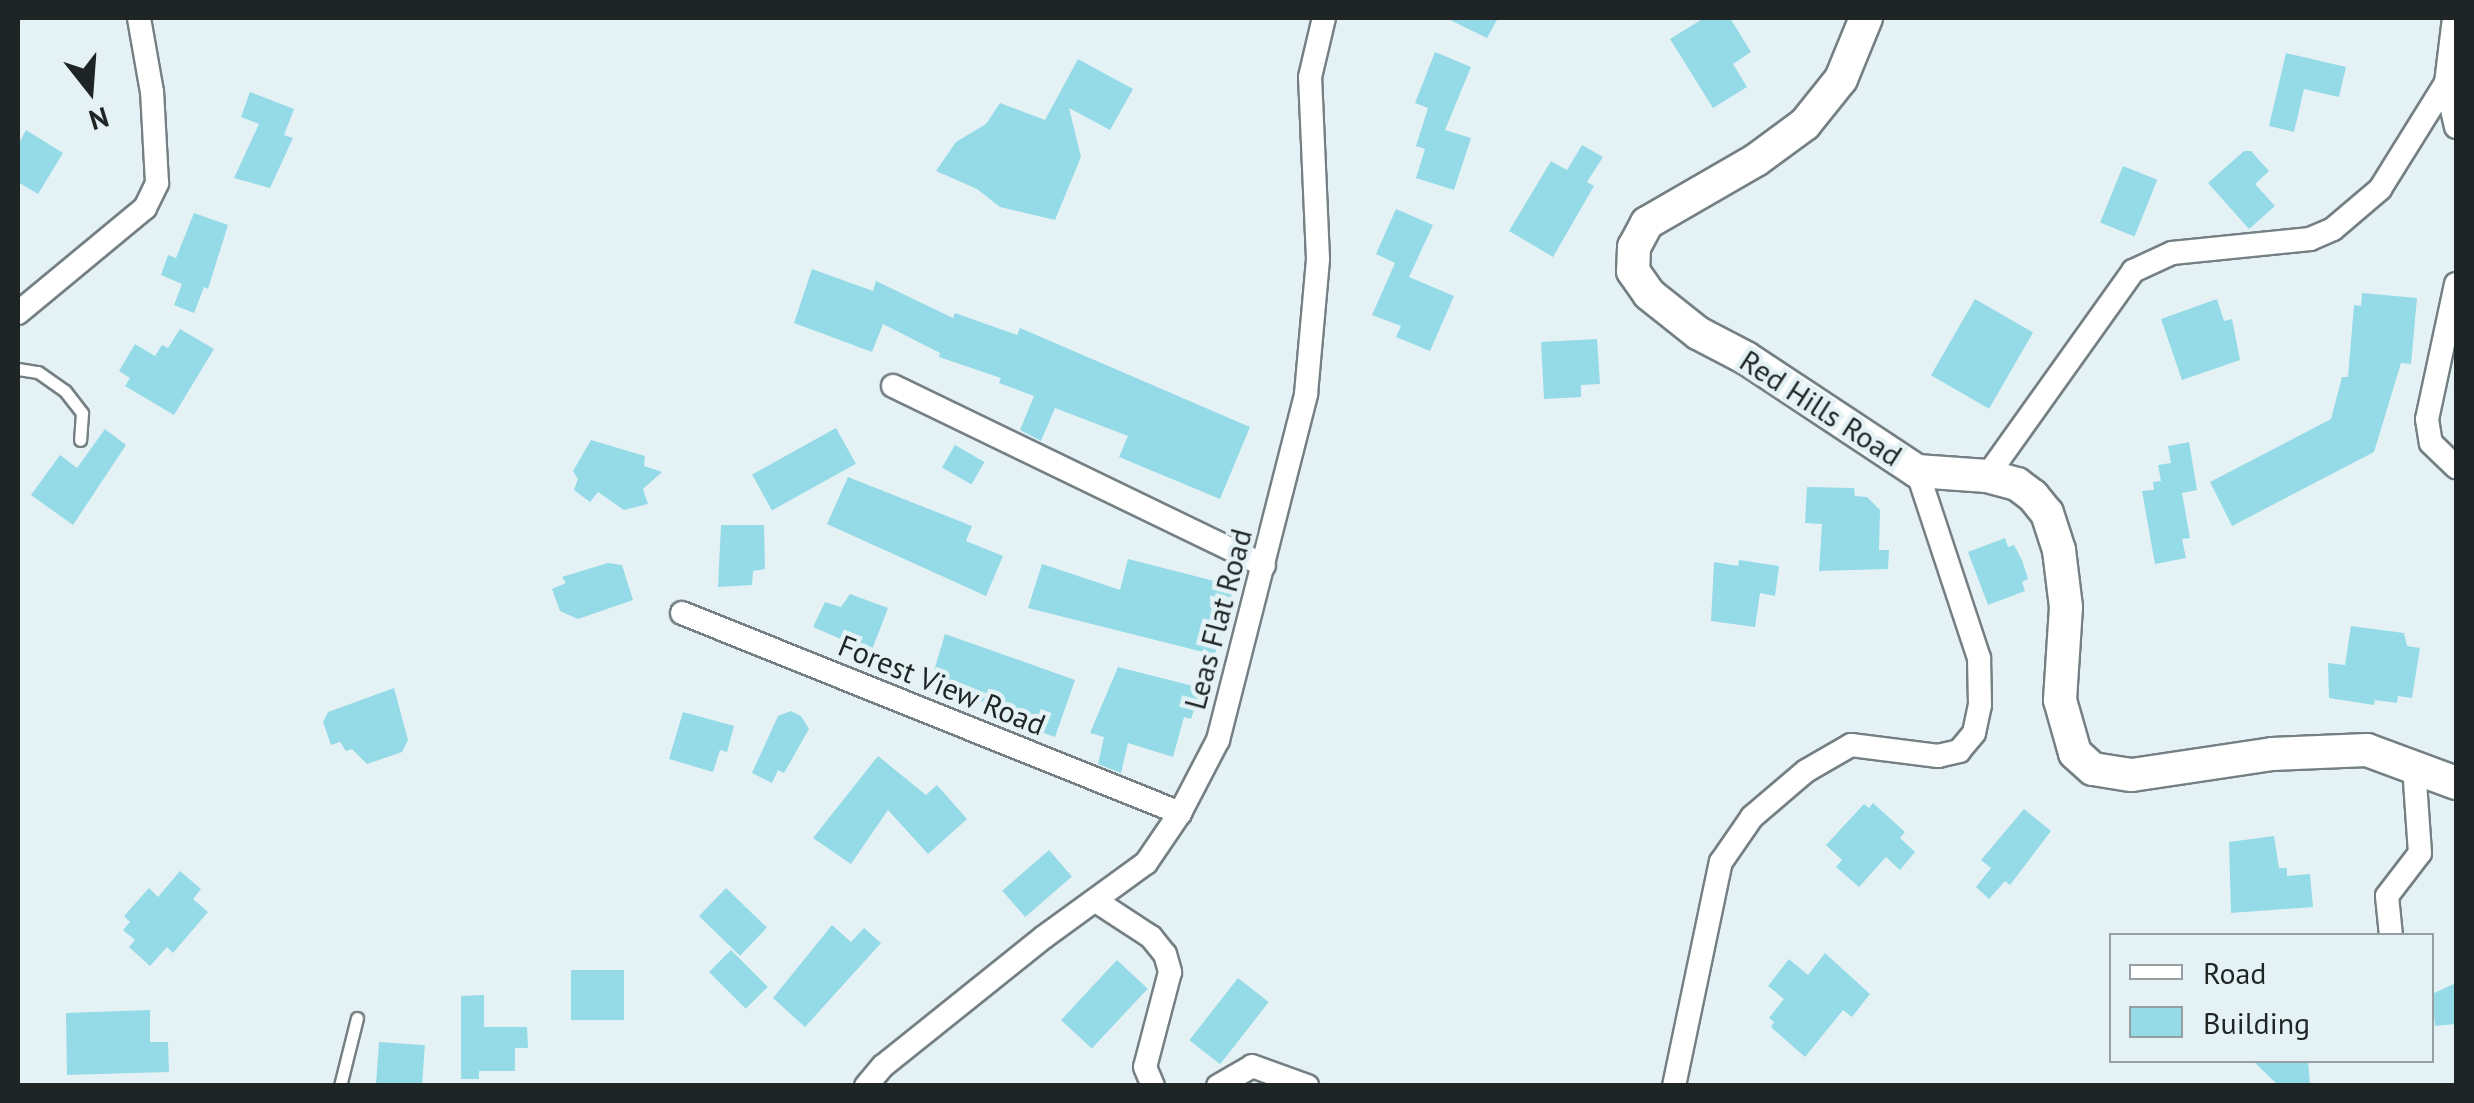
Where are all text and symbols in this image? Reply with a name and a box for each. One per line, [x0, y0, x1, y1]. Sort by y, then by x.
north arrow [40, 40, 140, 140]
text: N [85, 99, 113, 140]
street label: Red Hills Road [1733, 342, 1909, 474]
street label: Leas Flat Road [1177, 525, 1259, 713]
street label: Forest View Road [833, 627, 1051, 743]
legend [2109, 933, 2434, 1063]
text: Road [2203, 953, 2267, 992]
text: Building [2203, 1003, 2310, 1042]

